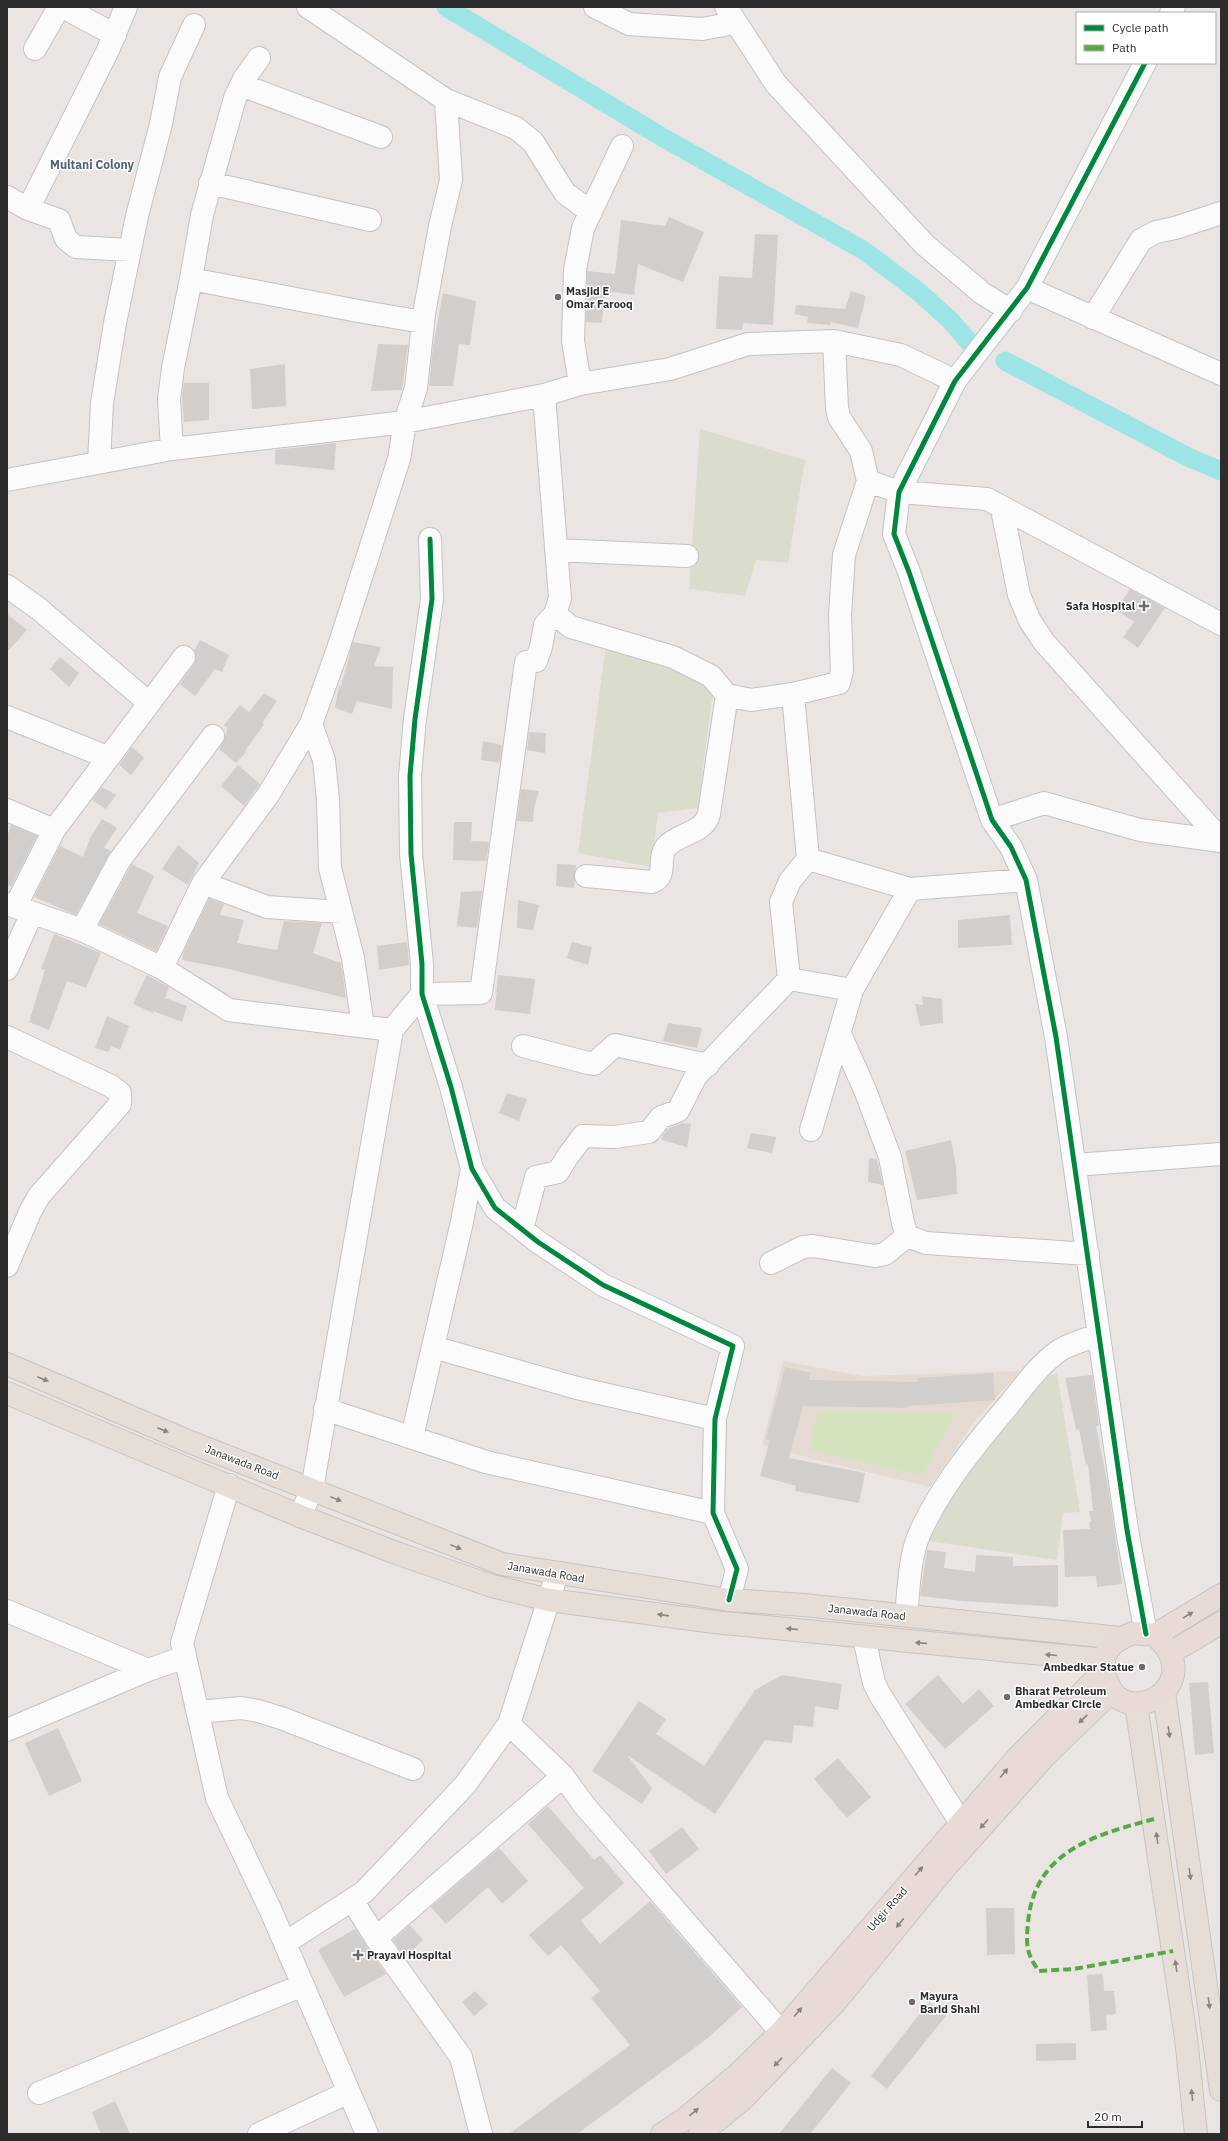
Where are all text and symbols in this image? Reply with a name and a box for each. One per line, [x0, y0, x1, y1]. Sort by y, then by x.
legend [1076, 12, 1216, 64]
text: Cycle path [1112, 20, 1169, 35]
text: Path [1112, 40, 1137, 55]
district label: Multani Colony [50, 157, 135, 172]
place label: Masjid E Omar Farooq [566, 284, 633, 311]
marker: Masjid E Omar Farooq [553, 292, 563, 302]
place label: Safa Hospital [1066, 599, 1136, 613]
marker: Safa Hospital [1138, 600, 1150, 612]
one-way arrow [37, 1377, 49, 1383]
one-way arrow [157, 1427, 168, 1433]
street label: Janawada Road [203, 1441, 281, 1483]
one-way arrow [330, 1496, 342, 1502]
one-way arrow [451, 1545, 463, 1551]
street label: Janawada Road [506, 1558, 586, 1586]
street label: Janawada Road [828, 1601, 906, 1623]
one-way arrow [657, 1612, 669, 1618]
one-way arrow [1182, 1612, 1194, 1619]
one-way arrow [786, 1626, 798, 1633]
one-way arrow [915, 1640, 927, 1647]
one-way arrow [1045, 1651, 1057, 1658]
place label: Ambedkar Statue [1043, 1660, 1134, 1674]
marker: Ambedkar Statue [1137, 1662, 1147, 1672]
place label: Bharat Petroleum Ambedkar Circle [1015, 1684, 1106, 1711]
marker: Bharat Petroleum Ambedkar Circle [1002, 1692, 1012, 1702]
one-way arrow [1078, 1714, 1088, 1724]
one-way arrow [1166, 1726, 1172, 1738]
one-way arrow [999, 1767, 1008, 1778]
one-way arrow [980, 1819, 989, 1829]
one-way arrow [1154, 1831, 1160, 1844]
one-way arrow [915, 1866, 924, 1877]
one-way arrow [1187, 1868, 1193, 1880]
street label: Udgir Road [864, 1884, 910, 1934]
one-way arrow [896, 1917, 905, 1928]
place label: Prayavi Hospital [367, 1948, 452, 1962]
marker: Prayavi Hospital [352, 1949, 364, 1961]
one-way arrow [1173, 1960, 1179, 1972]
place label: Mayura Barid Shahi [920, 1989, 980, 2016]
marker: Mayura Barid Shahi [907, 1997, 917, 2007]
one-way arrow [1206, 1997, 1212, 2009]
one-way arrow [793, 2007, 802, 2018]
one-way arrow [773, 2057, 782, 2068]
one-way arrow [1188, 2089, 1195, 2101]
scale bar [1088, 2103, 1142, 2129]
one-way arrow [689, 2107, 699, 2116]
text: 20 m [1094, 2109, 1122, 2124]

